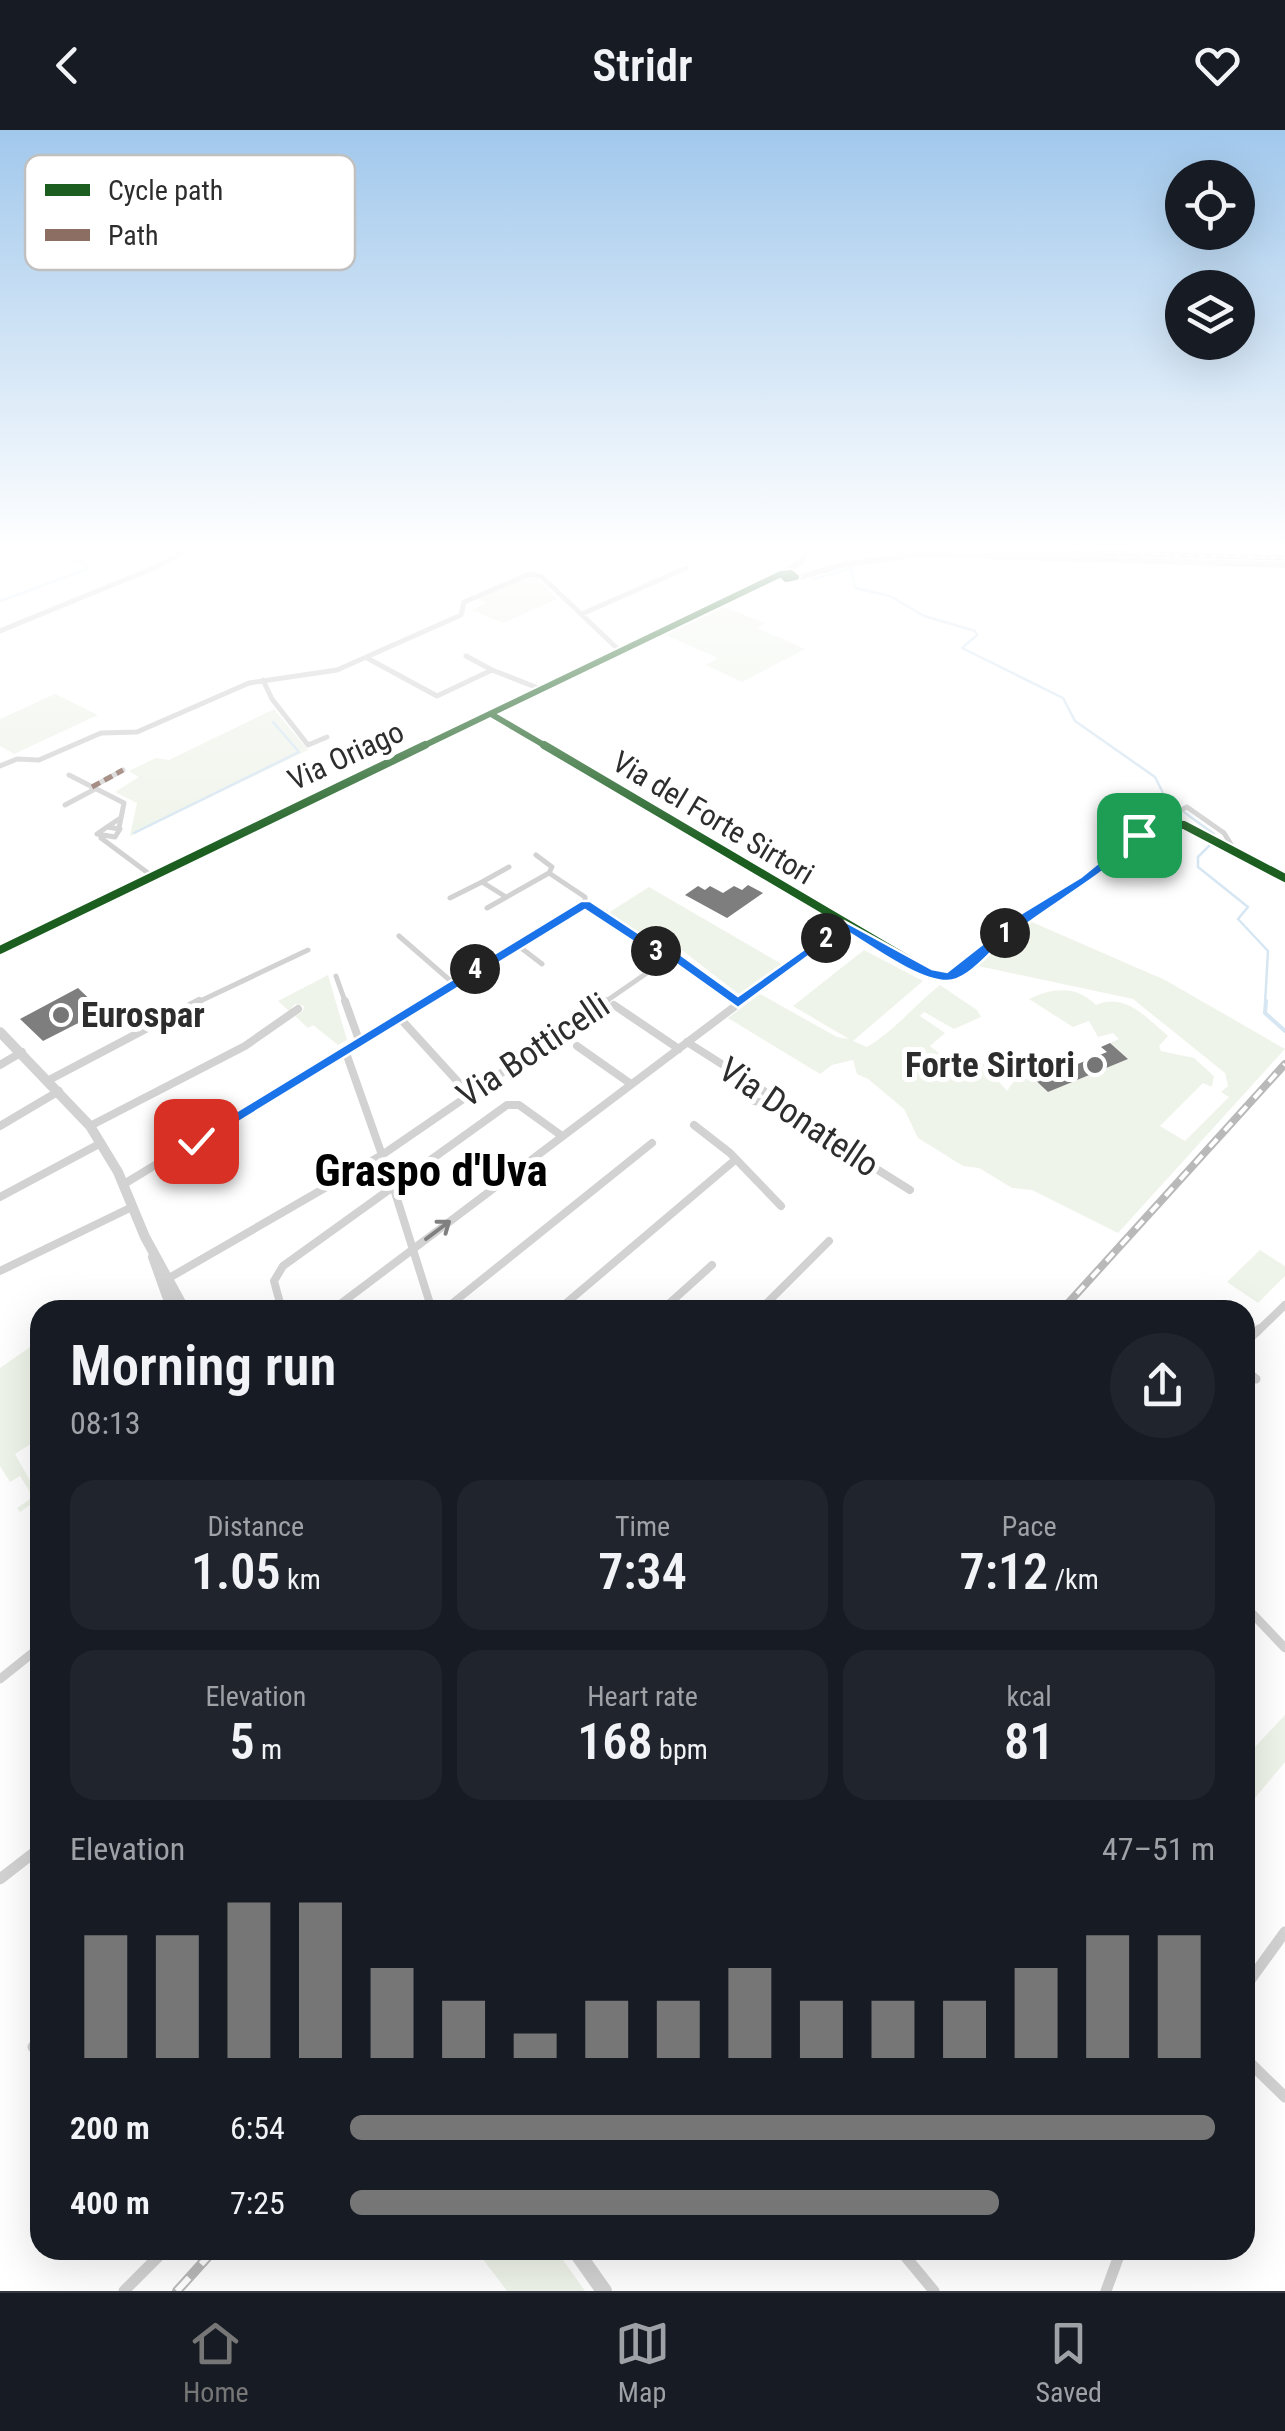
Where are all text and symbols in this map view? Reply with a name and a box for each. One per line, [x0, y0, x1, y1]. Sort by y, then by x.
icon: back [40, 38, 95, 93]
icon: heart [1190, 38, 1245, 93]
text: Stridr [592, 39, 693, 92]
legend [25, 155, 355, 270]
map controls [1165, 160, 1255, 360]
button: locate [1165, 160, 1255, 250]
text: Cycle path [108, 174, 223, 207]
text: Path [108, 219, 159, 252]
button: layers [1165, 270, 1255, 360]
street label: Via Oriago [283, 714, 409, 797]
street label: Via del Forte Sirtori [606, 744, 820, 891]
pin [1097, 793, 1182, 878]
icon: arrive [1112, 808, 1167, 863]
pin: 1 [980, 908, 1030, 958]
pin: 2 [801, 913, 851, 963]
text: 1 [998, 916, 1012, 949]
text: 2 [819, 921, 833, 954]
pin: 3 [631, 926, 681, 976]
text: 3 [649, 934, 663, 967]
pin: 4 [450, 944, 500, 994]
text: 4 [468, 952, 482, 985]
street label: Via Botticelli [449, 985, 617, 1116]
place label: Eurospar [81, 995, 205, 1036]
marker: Eurospar [50, 1004, 72, 1026]
place label: Forte Sirtori [905, 1045, 1075, 1086]
street label: Via Donatello [711, 1049, 887, 1186]
marker: Forte Sirtori [1084, 1054, 1106, 1076]
pin [154, 1099, 239, 1184]
icon: check [169, 1114, 224, 1169]
district label: Graspo d'Uva [314, 1144, 548, 1197]
one-way arrow [424, 1219, 451, 1240]
button: share [1110, 1333, 1215, 1438]
text: Morning run [70, 1334, 336, 1398]
text: 08:13 [70, 1404, 141, 1442]
text: Distance [208, 1510, 304, 1543]
text: Time [615, 1510, 670, 1543]
text: Pace [1002, 1510, 1057, 1543]
text: 1.05 [191, 1543, 281, 1601]
text: 7:34 [598, 1543, 687, 1601]
text: 7:12 [960, 1543, 1048, 1601]
text: km [281, 1563, 321, 1596]
text: /km [1048, 1563, 1099, 1596]
text: Elevation [205, 1680, 306, 1713]
text: Heart rate [587, 1680, 698, 1713]
text: kcal [1007, 1680, 1052, 1713]
text: 5 [229, 1713, 255, 1771]
text: 168 [577, 1713, 653, 1771]
text: 81 [1004, 1713, 1054, 1771]
text: m [255, 1733, 282, 1766]
text: bpm [653, 1733, 708, 1766]
text: Elevation [70, 1830, 185, 1868]
text: 47–51 m [1102, 1830, 1215, 1868]
text: 200 m [70, 2109, 150, 2147]
text: 6:54 [230, 2109, 285, 2147]
text: 400 m [70, 2184, 150, 2222]
text: 7:25 [230, 2184, 285, 2222]
tab: Home [183, 2316, 249, 2409]
tab: Map [615, 2316, 670, 2409]
tab: Saved [1035, 2316, 1102, 2409]

